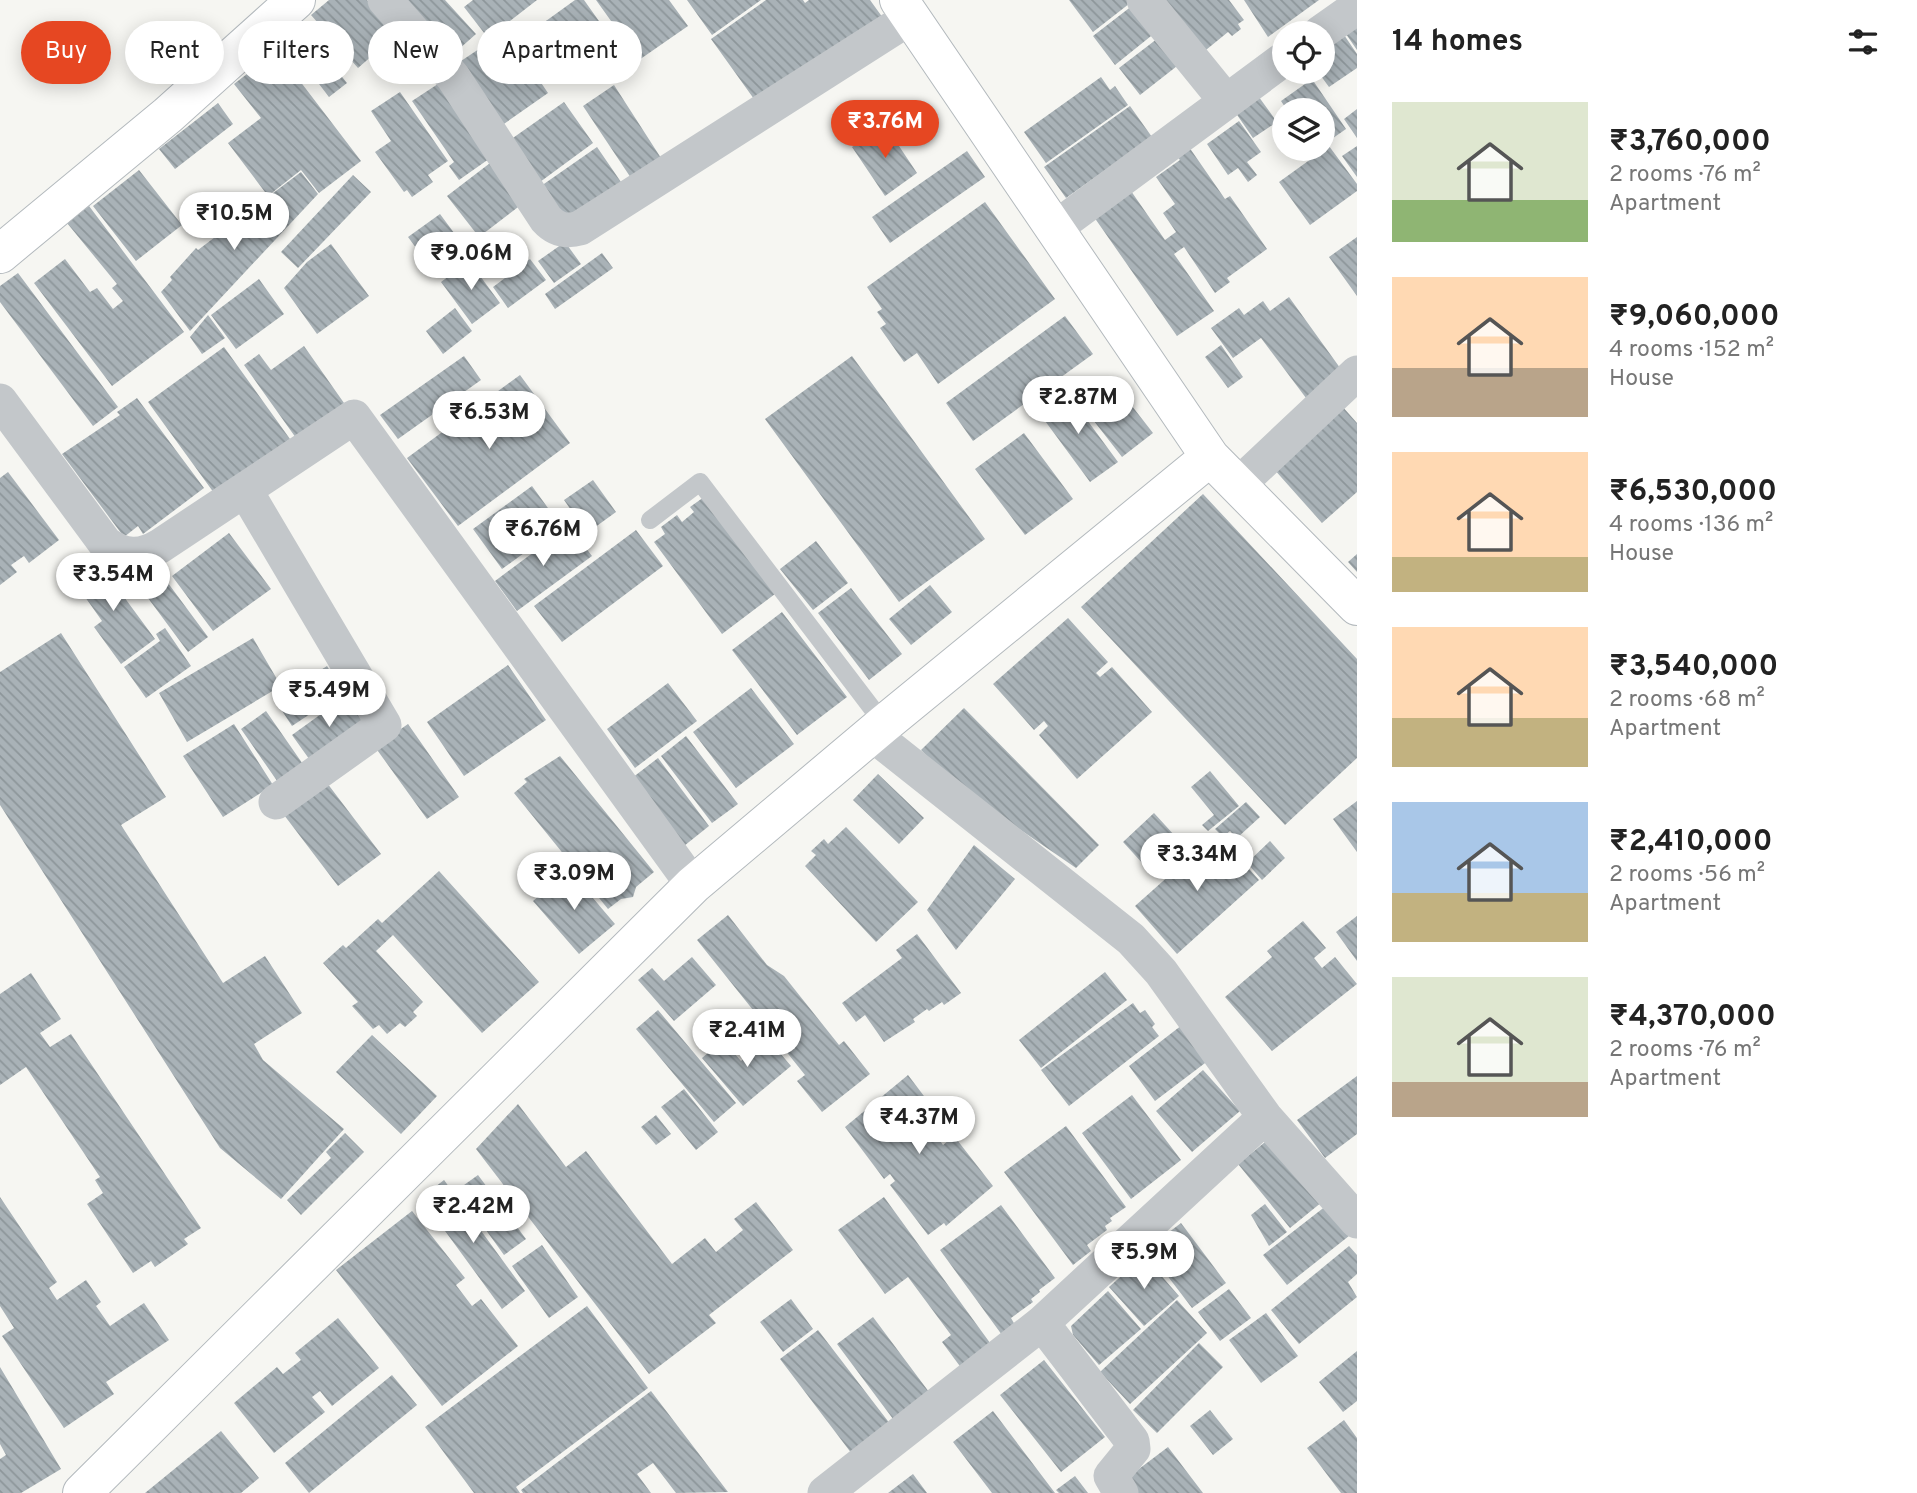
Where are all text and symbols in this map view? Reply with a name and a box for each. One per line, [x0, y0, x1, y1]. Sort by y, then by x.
chip: Buy [21, 21, 111, 84]
chip: Rent [125, 21, 224, 84]
chip: Filters [238, 21, 354, 84]
chip: New [368, 21, 463, 84]
chip: Apartment [477, 21, 642, 84]
map controls [1272, 21, 1335, 161]
button: locate [1272, 21, 1335, 84]
icon: filters [1844, 23, 1882, 61]
text: 14 homes [1392, 24, 1523, 61]
button: layers [1272, 98, 1335, 161]
pin: ₹3.76M [828, 100, 942, 160]
text: ₹3.76M [847, 108, 923, 137]
text: ₹3,760,000 [1609, 124, 1771, 161]
icon: home [1448, 130, 1532, 214]
text: 2 rooms · 76 m² [1609, 161, 1761, 190]
text: Apartment [1609, 190, 1721, 219]
pin: ₹10.5M [177, 192, 291, 252]
text: ₹10.5M [195, 200, 273, 229]
pin: ₹9.06M [414, 232, 528, 292]
text: ₹9.06M [430, 240, 512, 269]
text: ₹9,060,000 [1609, 299, 1779, 336]
icon: home [1448, 305, 1532, 389]
text: 4 rooms · 152 m² [1609, 336, 1774, 365]
text: House [1609, 365, 1674, 394]
pin: ₹2.87M [1021, 376, 1135, 436]
text: ₹2.87M [1038, 384, 1118, 413]
pin: ₹6.53M [432, 392, 546, 451]
text: ₹6.53M [448, 399, 530, 428]
text: ₹6,530,000 [1609, 474, 1777, 511]
icon: home [1448, 480, 1532, 564]
pin: ₹6.76M [486, 508, 600, 568]
text: 4 rooms · 136 m² [1609, 511, 1773, 540]
text: ₹6.76M [505, 516, 581, 545]
text: House [1609, 540, 1674, 569]
pin: ₹3.54M [56, 554, 170, 613]
text: ₹3.54M [72, 561, 154, 590]
text: ₹3,540,000 [1609, 649, 1778, 686]
icon: home [1448, 655, 1532, 739]
pin: ₹5.49M [272, 670, 386, 729]
text: ₹5.49M [288, 677, 370, 706]
text: 2 rooms · 68 m² [1609, 686, 1765, 715]
text: Apartment [1609, 715, 1721, 744]
text: ₹2,410,000 [1609, 824, 1772, 861]
icon: home [1448, 830, 1532, 914]
pin: ₹3.34M [1140, 834, 1254, 893]
text: ₹3.34M [1156, 841, 1238, 870]
pin: ₹3.09M [517, 852, 631, 912]
text: ₹3.09M [533, 860, 615, 889]
text: 2 rooms · 56 m² [1609, 861, 1765, 890]
text: Apartment [1609, 890, 1721, 919]
text: ₹4,370,000 [1609, 999, 1776, 1036]
icon: home [1448, 1005, 1532, 1089]
pin: ₹2.41M [690, 1010, 804, 1069]
text: ₹2.41M [708, 1017, 786, 1046]
text: 2 rooms · 76 m² [1609, 1036, 1761, 1065]
text: Apartment [1609, 1065, 1721, 1094]
pin: ₹4.37M [862, 1096, 976, 1156]
text: ₹4.37M [879, 1104, 959, 1133]
pin: ₹2.42M [416, 1186, 530, 1245]
text: ₹2.42M [432, 1193, 514, 1222]
pin: ₹5.9M [1095, 1232, 1193, 1291]
text: ₹5.9M [1110, 1239, 1178, 1268]

